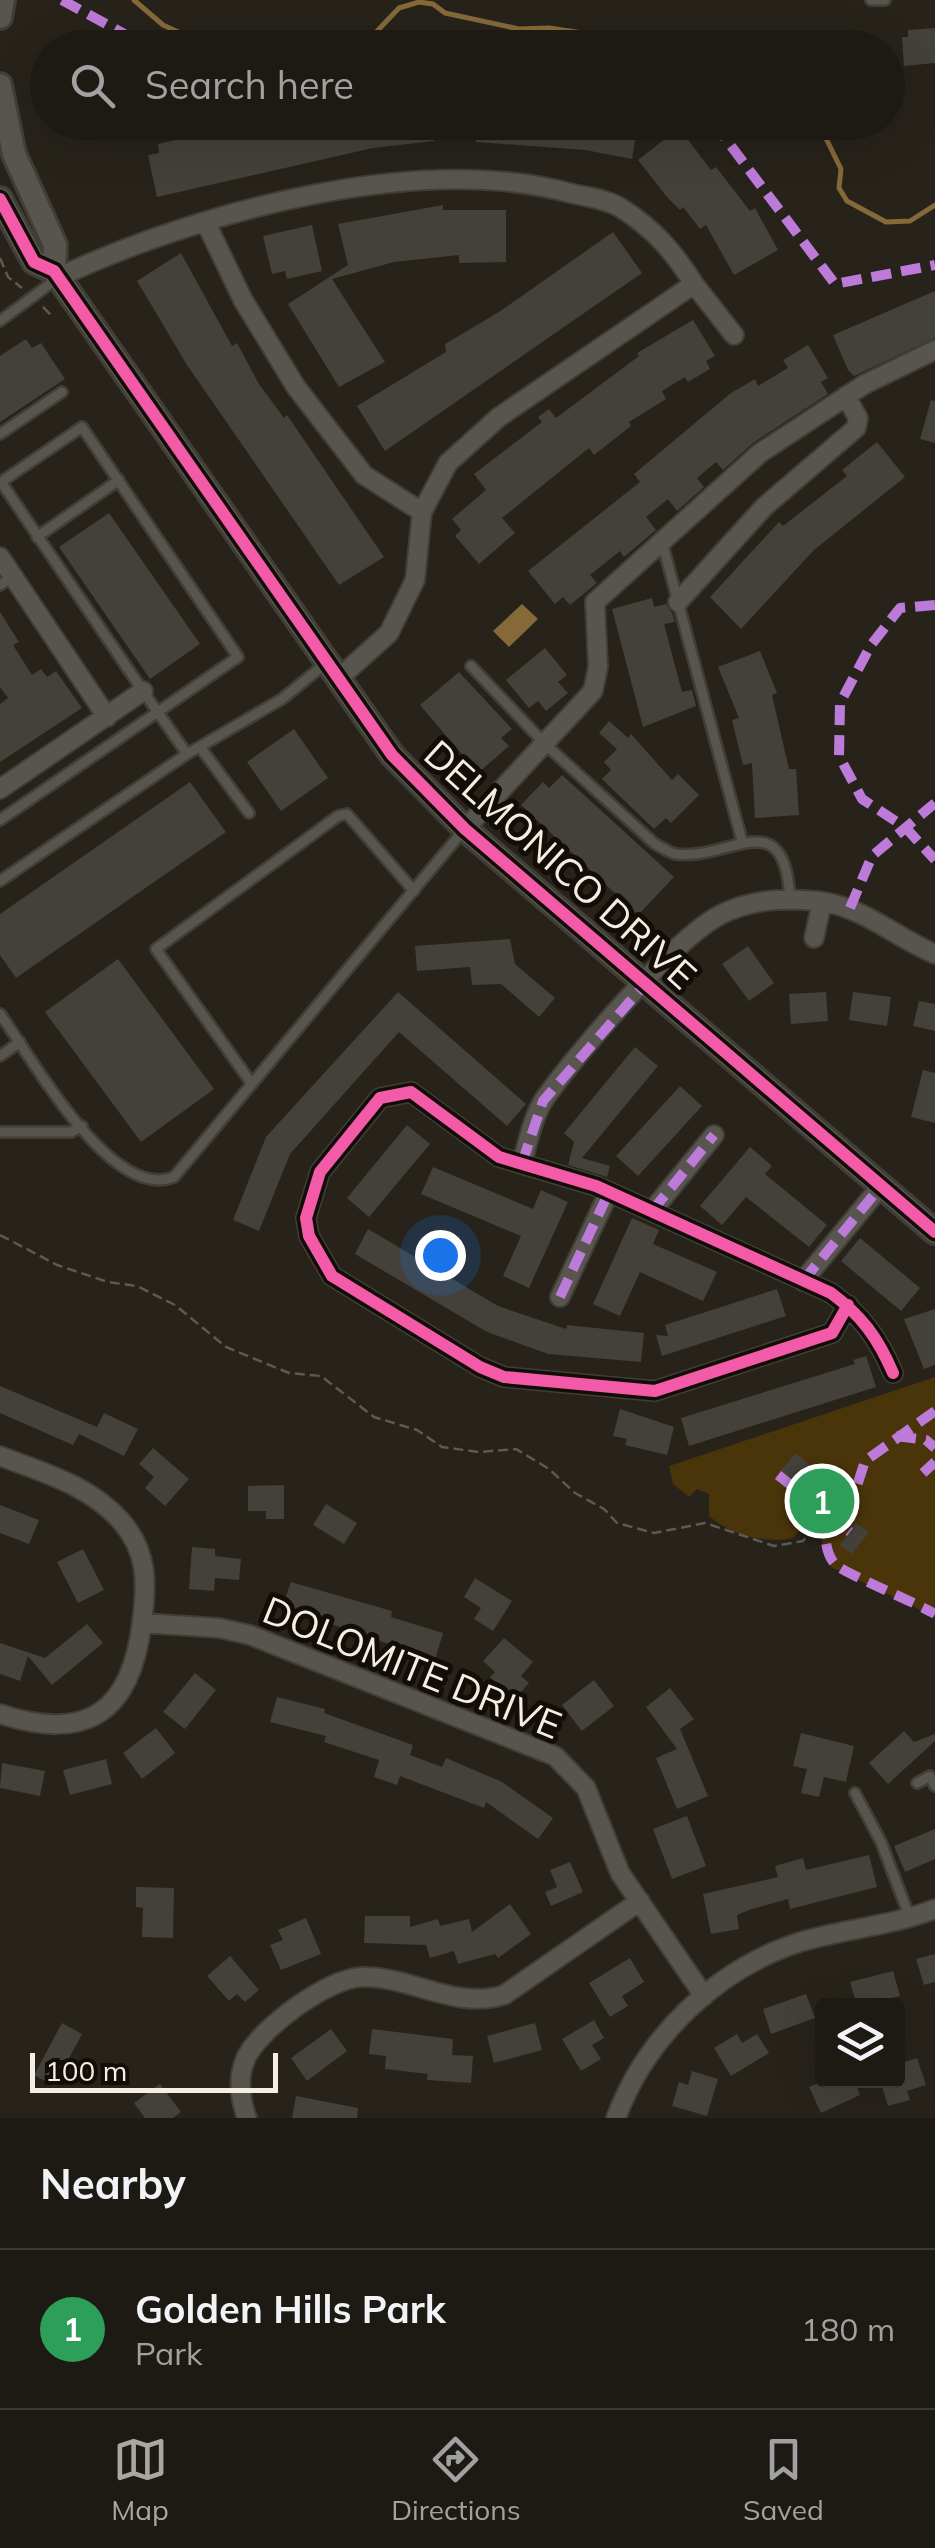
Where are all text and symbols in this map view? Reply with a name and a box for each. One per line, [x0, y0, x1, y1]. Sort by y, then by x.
search box [30, 30, 905, 140]
icon: search [65, 58, 120, 113]
text: Search here [145, 61, 354, 109]
street label: DELMONICO DRIVE [415, 730, 707, 999]
your location [415, 1230, 466, 1281]
pin: 1 [790, 1464, 854, 1538]
street label: DOLOMITE DRIVE [256, 1585, 569, 1749]
map controls [815, 1998, 905, 2088]
button: layers [815, 1998, 905, 2088]
scale bar [30, 2048, 278, 2092]
text: 100 m [45, 2053, 127, 2088]
text: Nearby [40, 2157, 186, 2210]
text: Golden Hills Park [135, 2285, 446, 2333]
text: 1 [63, 2309, 82, 2349]
text: 180 m [801, 2309, 895, 2349]
text: Park [135, 2333, 202, 2373]
tab: Map [111, 2432, 169, 2527]
tab: Directions [391, 2432, 521, 2527]
tab: Saved [743, 2432, 824, 2527]

